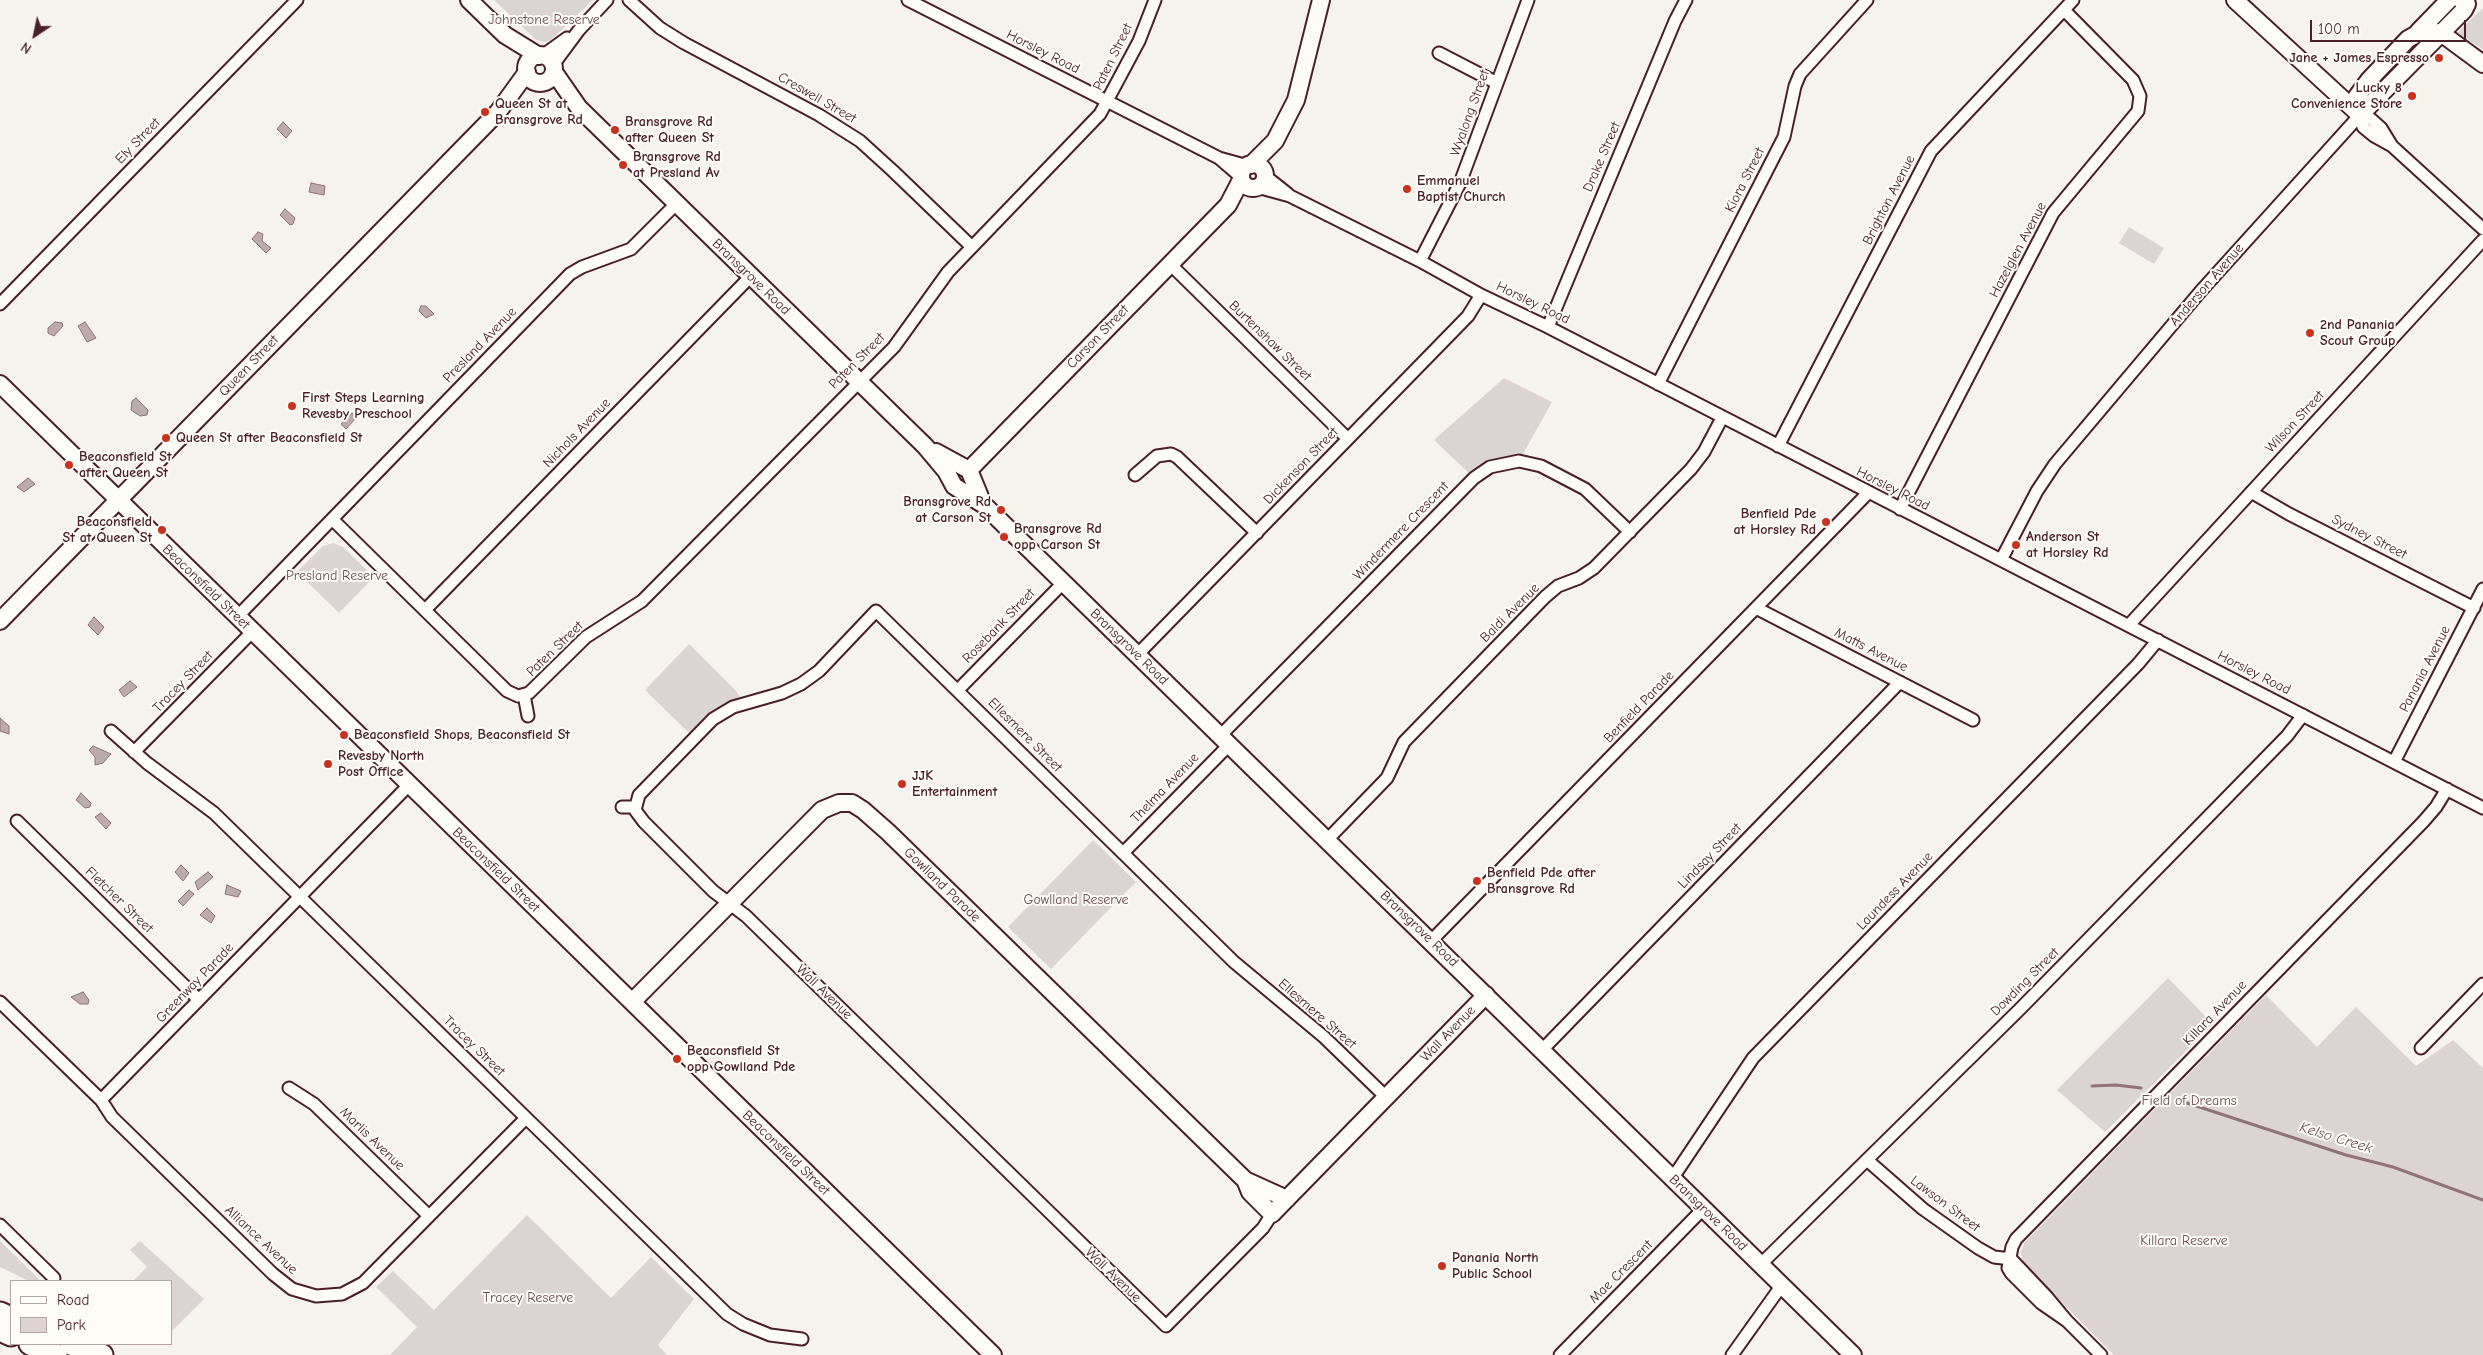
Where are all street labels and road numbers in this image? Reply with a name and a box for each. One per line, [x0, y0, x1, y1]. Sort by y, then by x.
street label: Paten Street [1090, 21, 1136, 93]
street label: Horsley Road [1003, 26, 1083, 78]
street label: Wyalong Street [1447, 67, 1493, 159]
street label: Creswell Street [775, 69, 859, 127]
street label: Ely Street [112, 114, 164, 168]
street label: Drake Street [1580, 119, 1624, 195]
street label: Kiora Street [1721, 145, 1769, 215]
street label: Brighton Avenue [1859, 152, 1919, 248]
street label: Hazelglen Avenue [1986, 199, 2050, 301]
street label: Bransgrove Road [708, 235, 794, 319]
street label: Anderson Avenue [2167, 240, 2247, 330]
street label: Horsley Road [1493, 278, 1573, 328]
street label: Burtenshaw Street [1225, 297, 1315, 385]
street label: Carson Street [1063, 302, 1133, 372]
street label: Presland Avenue [440, 304, 520, 386]
street label: Paten Street [825, 329, 889, 393]
street label: Queen Street [216, 332, 282, 400]
street label: Wilson Street [2262, 387, 2328, 457]
street label: Nichols Avenue [540, 395, 614, 471]
street label: Dickenson Street [1260, 424, 1342, 508]
street label: Horsley Road [1853, 463, 1933, 515]
street label: Windermere Crescent [1350, 478, 1452, 584]
street label: Sydney Street [2329, 511, 2409, 563]
street label: Beaconsfield Street [159, 541, 253, 633]
street label: Baldi Avenue [1477, 580, 1543, 646]
street label: Rosebank Street [959, 585, 1039, 667]
street label: Bransgrove Road [1086, 605, 1172, 689]
street label: Paten Street [523, 618, 587, 680]
street label: Panania Avenue [2396, 623, 2454, 715]
street label: Matts Avenue [1832, 624, 1910, 676]
street label: Horsley Road [2214, 647, 2294, 699]
street label: Tracey Street [149, 648, 217, 716]
street label: Benfield Parade [1600, 667, 1678, 747]
street label: Ellesmere Street [984, 694, 1066, 776]
street label: Thelma Avenue [1127, 749, 1203, 827]
street label: Lindsay Street [1675, 820, 1745, 892]
street label: Beaconsfield Street [449, 824, 543, 916]
street label: Gowlland Parade [900, 844, 984, 926]
street label: Laundess Avenue [1853, 848, 1937, 934]
street label: Fletcher Street [81, 863, 157, 937]
street label: Bransgrove Road [1376, 887, 1462, 971]
street label: Greenway Parade [153, 939, 237, 1027]
street label: Dowding Street [1987, 944, 2063, 1020]
street label: Wall Avenue [792, 961, 856, 1023]
street label: Ellesmere Street [1274, 975, 1360, 1053]
street label: Killara Avenue [2180, 977, 2250, 1049]
street label: Wall Avenue [1417, 1002, 1479, 1066]
street label: Tracey Street [440, 1012, 508, 1080]
street label: Marlis Avenue [336, 1104, 408, 1174]
street label: Beaconsfield Street [739, 1107, 833, 1199]
street label: Bransgrove Road [1665, 1171, 1751, 1255]
street label: Lawson Street [1907, 1172, 1983, 1236]
street label: Alliance Avenue [221, 1202, 301, 1278]
street label: Mae Crescent [1586, 1237, 1656, 1307]
street label: Wall Avenue [1081, 1244, 1145, 1306]

